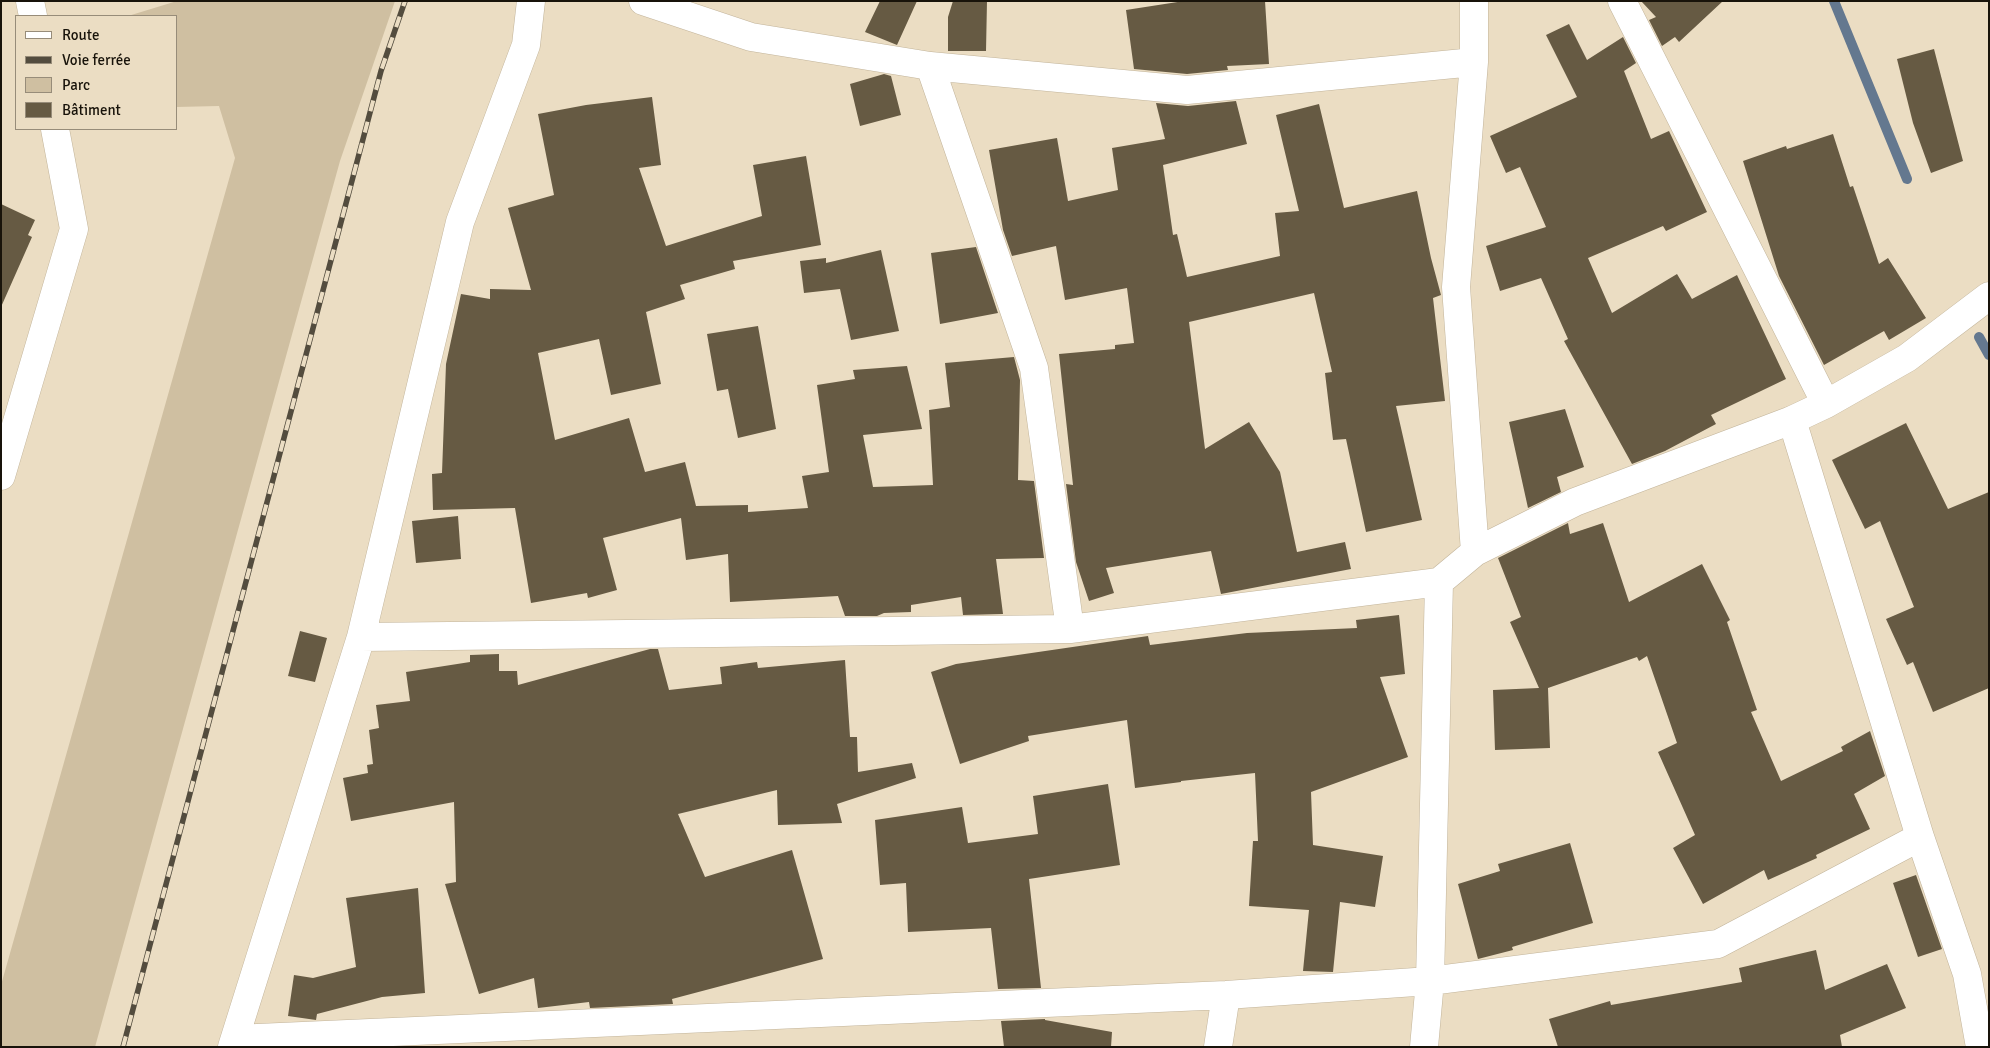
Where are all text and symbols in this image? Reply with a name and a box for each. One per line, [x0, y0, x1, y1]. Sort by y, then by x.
legend [15, 15, 178, 130]
text: Route [62, 26, 99, 44]
text: Voie ferrée [62, 51, 131, 69]
text: Parc [62, 76, 90, 94]
text: Bâtiment [62, 101, 121, 119]

